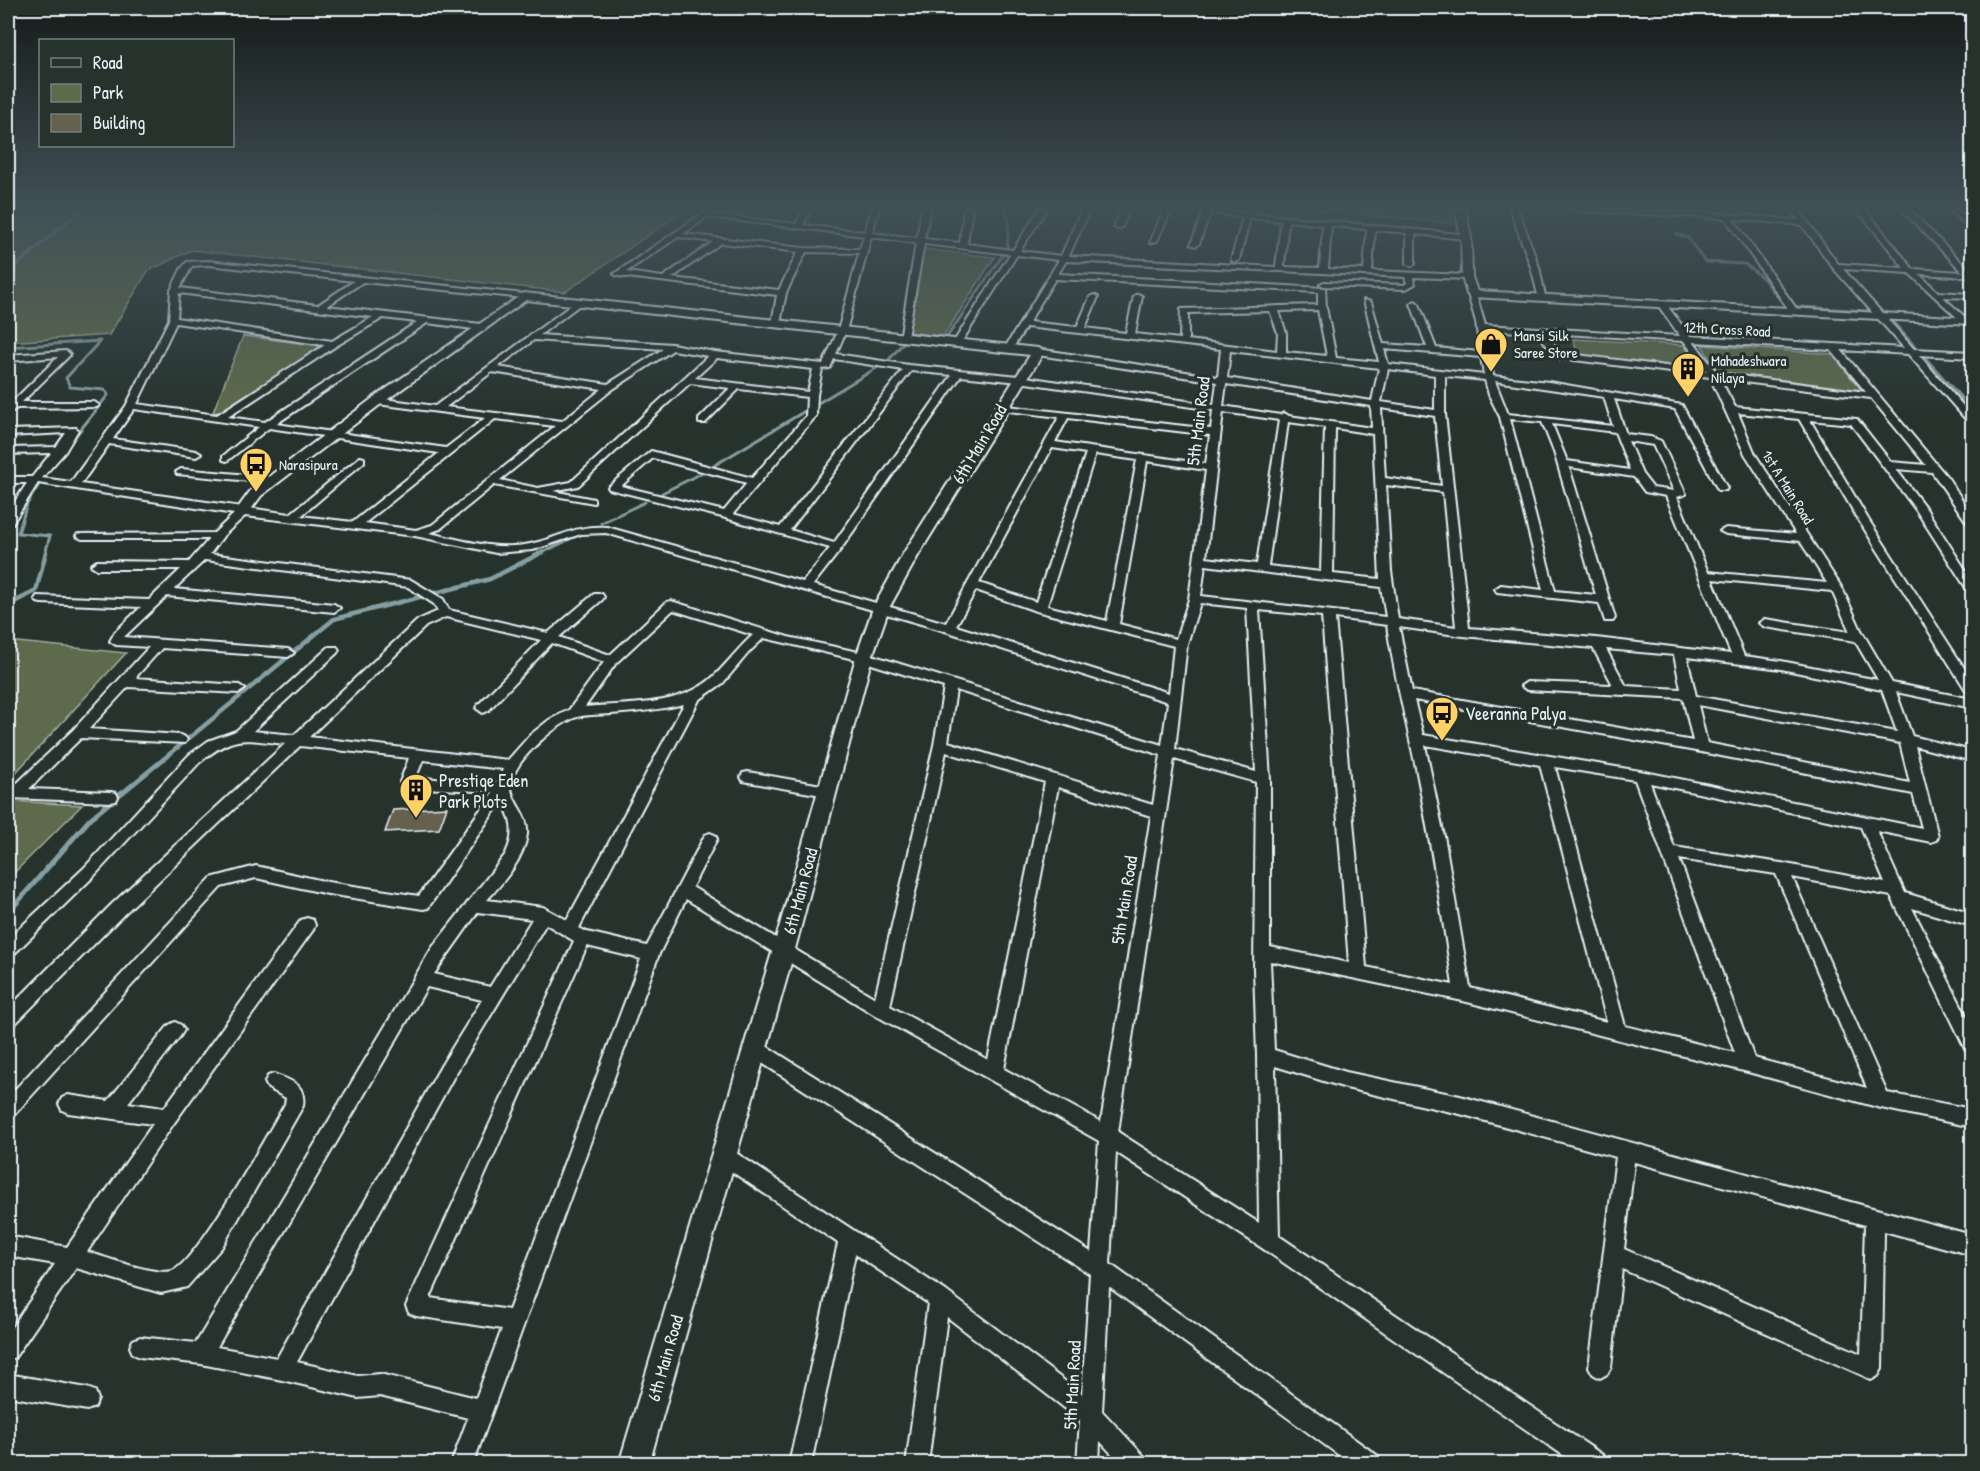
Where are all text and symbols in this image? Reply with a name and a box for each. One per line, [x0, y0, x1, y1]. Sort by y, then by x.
legend [39, 39, 234, 147]
text: Road [93, 50, 123, 75]
text: Park [93, 80, 124, 105]
text: Building [93, 110, 145, 135]
street label: 12th Cross Road [1683, 316, 1771, 342]
place label: Mansi Silk Saree Store [1514, 325, 1578, 363]
shop icon: Mansi Silk Saree Store [1473, 326, 1509, 373]
place label: Mahadeshwara Nilaya [1711, 350, 1786, 388]
building icon: Mahadeshwara Nilaya [1670, 351, 1706, 398]
street label: 5th Main Road [1180, 375, 1216, 467]
street label: 6th Main Road [945, 400, 1013, 488]
bus stop icon: Narasipura [238, 446, 274, 493]
street label: 1st A Main Road [1757, 446, 1819, 528]
place label: Narasipura [279, 454, 338, 475]
bus stop icon: Veeranna Palya [1424, 695, 1460, 742]
place label: Veeranna Palya [1465, 701, 1566, 726]
place label: Prestige Eden Park Plots [439, 768, 529, 814]
building icon: Prestige Eden Park Plots [398, 772, 434, 819]
street label: 6th Main Road [776, 845, 824, 937]
street label: 5th Main Road [1105, 854, 1143, 946]
street label: 6th Main Road [641, 1312, 689, 1404]
street label: 5th Main Road [1057, 1340, 1087, 1430]

